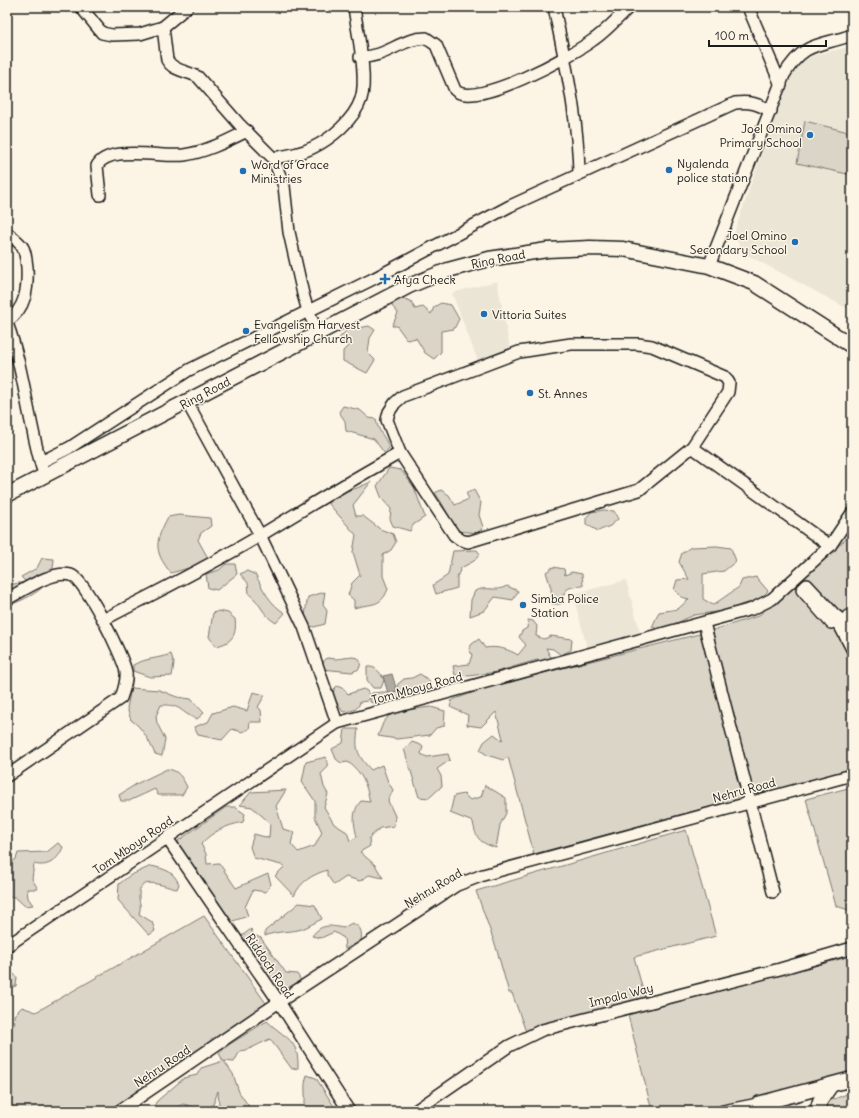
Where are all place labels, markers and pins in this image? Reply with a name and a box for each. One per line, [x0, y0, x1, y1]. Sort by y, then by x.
place label: Joel Omino Primary School [719, 121, 802, 150]
marker: Joel Omino Primary School [805, 130, 815, 140]
place label: Nyalenda police station [677, 156, 748, 185]
place label: Word of Grace Ministries [251, 157, 329, 186]
marker: Nyalenda police station [664, 165, 674, 175]
marker: Word of Grace Ministries [238, 166, 248, 176]
place label: Joel Omino Secondary School [690, 228, 787, 257]
marker: Joel Omino Secondary School [790, 237, 800, 247]
place label: Afya Check [394, 272, 456, 287]
marker: Afya Check [379, 273, 391, 285]
place label: Vittoria Suites [492, 307, 567, 322]
marker: Vittoria Suites [479, 309, 489, 319]
place label: Evangelism Harvest Fellowship Church [254, 317, 360, 346]
marker: Evangelism Harvest Fellowship Church [241, 326, 251, 336]
place label: St. Annes [538, 386, 587, 401]
marker: St. Annes [525, 388, 535, 398]
place label: Simba Police Station [531, 591, 599, 620]
marker: Simba Police Station [518, 600, 528, 610]

